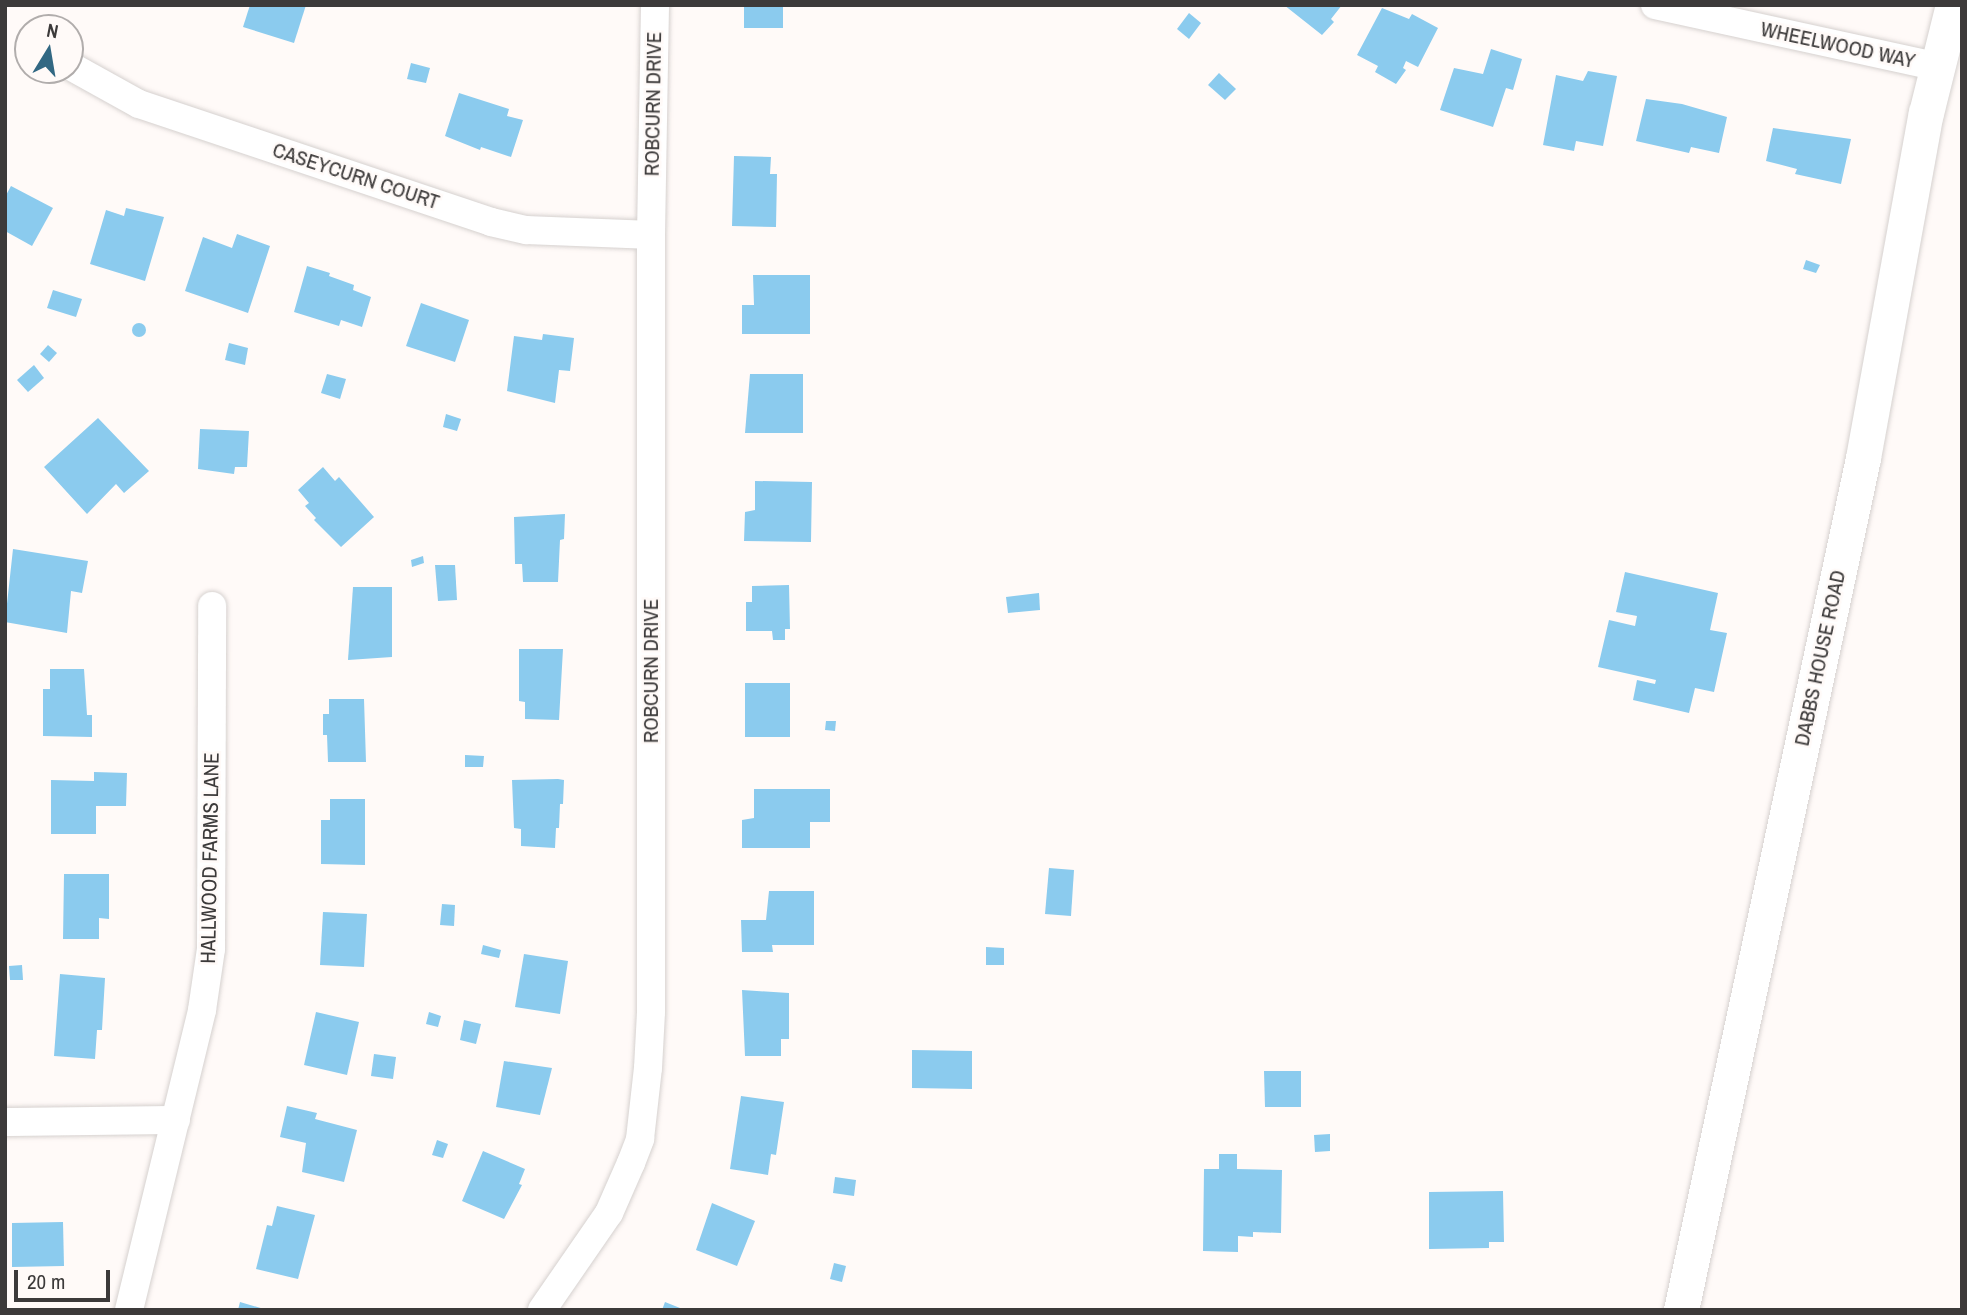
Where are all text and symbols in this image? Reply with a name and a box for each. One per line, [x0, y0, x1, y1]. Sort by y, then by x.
north arrow [14, 14, 84, 84]
street label: WHEELWOOD WAY [1758, 16, 1918, 74]
text: N [45, 17, 61, 44]
street label: ROBCURN DRIVE [639, 32, 667, 176]
street label: CASEYCURN COURT [269, 137, 443, 215]
street label: DABBS HOUSE ROAD [1789, 568, 1851, 748]
street label: ROBCURN DRIVE [638, 599, 664, 743]
street label: HALLWOOD FARMS LANE [196, 752, 224, 964]
scale bar [18, 1256, 114, 1300]
text: 20 m [27, 1267, 65, 1296]

